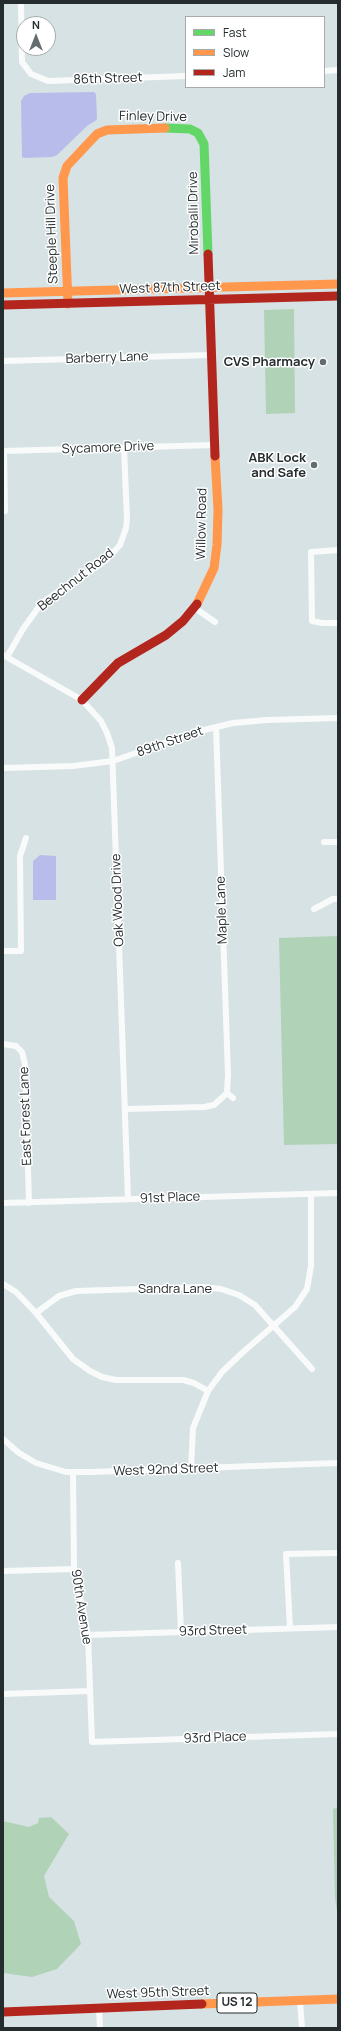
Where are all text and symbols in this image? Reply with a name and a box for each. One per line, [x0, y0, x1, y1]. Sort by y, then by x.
north arrow [16, 16, 56, 56]
legend [185, 16, 325, 88]
text: N [32, 17, 40, 32]
text: Fast [223, 24, 247, 41]
text: Slow [223, 44, 249, 61]
text: Jam [223, 64, 245, 81]
street label: 86th Street [73, 70, 143, 88]
street label: Finley Drive [119, 109, 187, 125]
street label: Miroballi Drive [185, 171, 203, 255]
street label: Steeple Hill Drive [42, 184, 62, 284]
street label: West 87th Street [119, 278, 221, 298]
street label: Barberry Lane [65, 349, 149, 367]
place label: CVS Pharmacy [224, 354, 315, 370]
marker: CVS Pharmacy [318, 357, 328, 367]
street label: Sycamore Drive [61, 439, 155, 457]
place label: ABK Lock and Safe [249, 450, 306, 481]
marker: ABK Lock and Safe [309, 460, 319, 470]
street label: Willow Road [194, 488, 210, 560]
street label: Beechnut Road [35, 545, 117, 615]
street label: 89th Street [135, 723, 205, 761]
street label: Oak Wood Drive [109, 853, 127, 947]
street label: Maple Lane [213, 876, 231, 944]
street label: East Forest Lane [16, 1066, 36, 1166]
street label: 91st Place [140, 1189, 200, 1207]
street label: Sandra Lane [138, 1281, 212, 1297]
street label: West 92nd Street [113, 1460, 219, 1480]
street label: 90th Avenue [67, 1568, 95, 1646]
street label: 93rd Street [179, 1622, 247, 1640]
street label: 93rd Place [183, 1729, 247, 1747]
street label: West 95th Street [106, 1983, 210, 2003]
road number: US 12 [217, 1993, 257, 2013]

